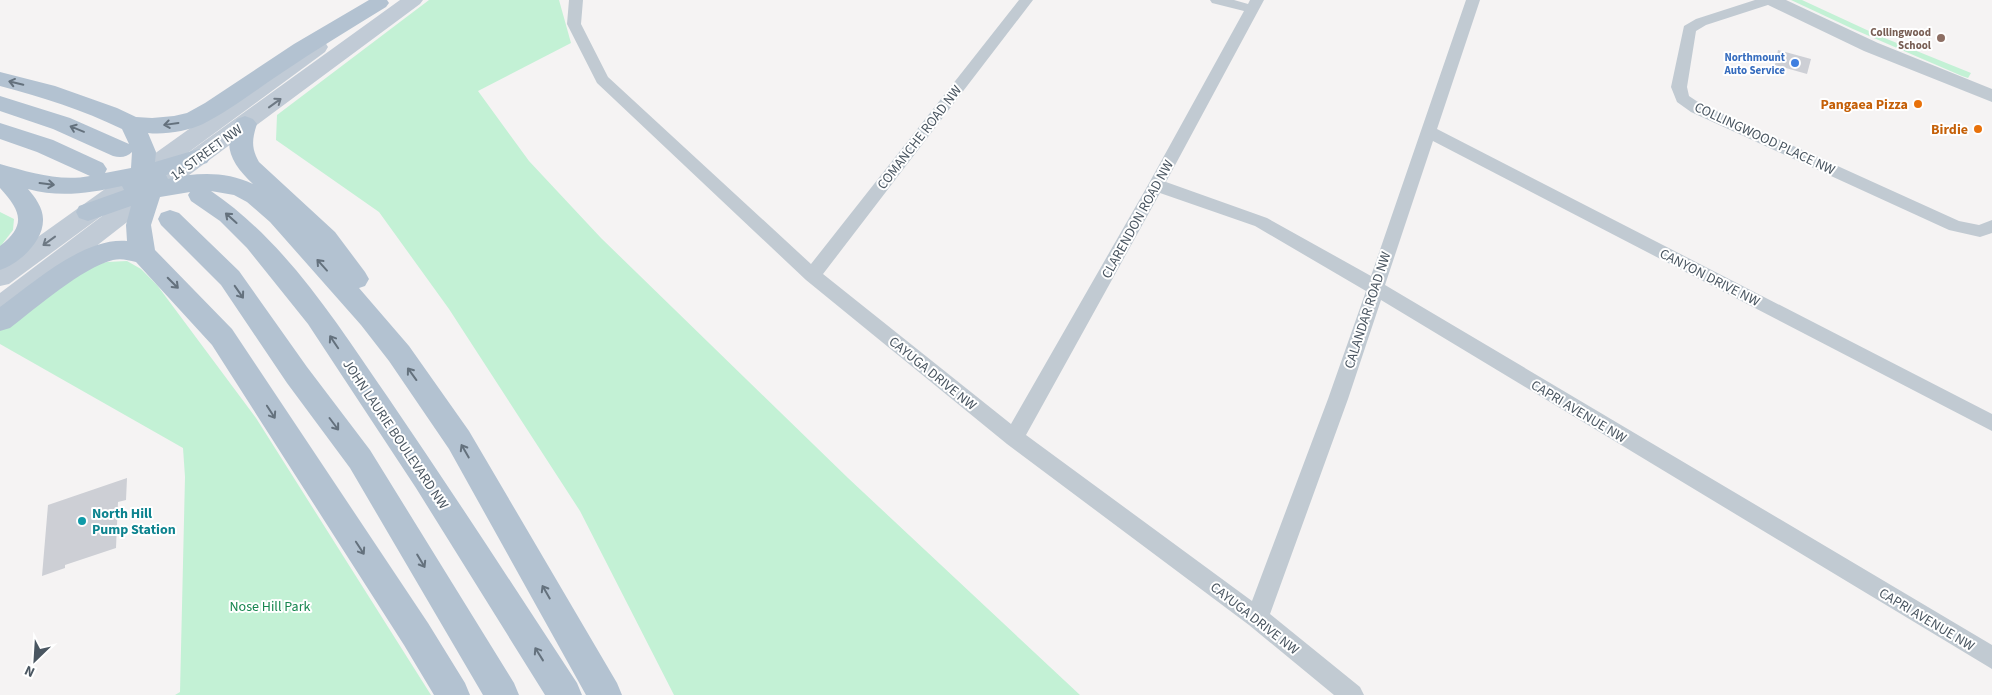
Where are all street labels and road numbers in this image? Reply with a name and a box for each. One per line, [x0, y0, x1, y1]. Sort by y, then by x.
street label: COMANCHE ROAD NW [873, 81, 967, 194]
street label: COLLINGWOOD PLACE NW [1691, 97, 1838, 180]
street label: 14 STREET NW [167, 120, 247, 186]
street label: CLARENDON ROAD NW [1097, 157, 1179, 282]
street label: CANYON DRIVE NW [1656, 244, 1763, 312]
street label: CALANDAR ROAD NW [1340, 249, 1396, 371]
street label: CAYUGA DRIVE NW [884, 332, 980, 415]
street label: JOHN LAURIE BOULEVARD NW [337, 356, 453, 513]
street label: CAPRI AVENUE NW [1527, 375, 1630, 448]
street label: CAYUGA DRIVE NW [1206, 578, 1303, 660]
street label: CAPRI AVENUE NW [1875, 583, 1978, 656]

